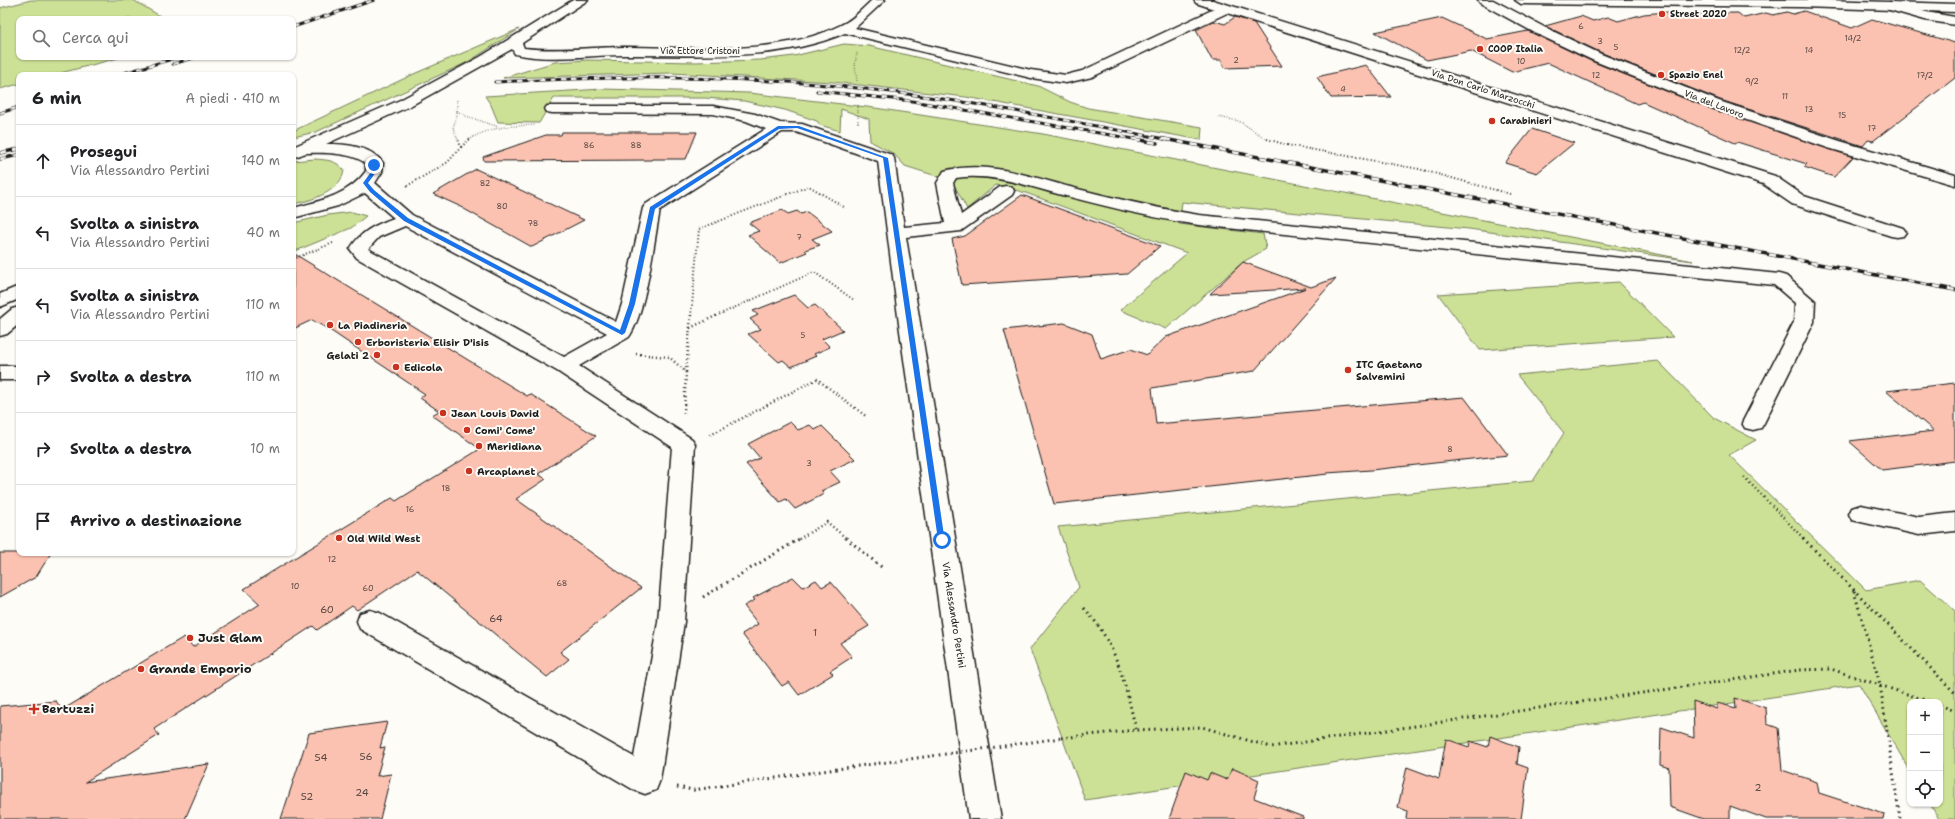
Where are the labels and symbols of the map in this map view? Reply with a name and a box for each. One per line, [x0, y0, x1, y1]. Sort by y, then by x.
place label: Street 2020 [1670, 8, 1727, 20]
marker: Street 2020 [1657, 9, 1667, 19]
house number: 6 [1578, 21, 1584, 32]
house number: 14/2 [1845, 33, 1862, 44]
house number: 3 [1597, 36, 1603, 47]
house number: 5 [1614, 42, 1619, 53]
place label: COOP Italia [1488, 43, 1544, 55]
marker: COOP Italia [1475, 44, 1485, 54]
street label: Via Ettore Cristoni [660, 45, 740, 57]
house number: 12/2 [1734, 45, 1751, 56]
house number: 14 [1805, 45, 1814, 56]
house number: 2 [1233, 55, 1239, 66]
house number: 10 [1517, 56, 1525, 67]
street label: Via Don Carlo Marzocchi [1430, 67, 1536, 111]
place label: Spazio Enel [1669, 69, 1723, 81]
house number: 12 [1592, 70, 1601, 81]
marker: Spazio Enel [1656, 70, 1666, 80]
house number: 17/2 [1917, 70, 1934, 81]
house number: 9/2 [1745, 76, 1759, 87]
house number: 4 [1340, 84, 1346, 95]
street label: Via del Lavoro [1682, 87, 1746, 121]
house number: 11 [1782, 91, 1788, 102]
house number: 13 [1805, 104, 1813, 115]
house number: 15 [1838, 110, 1846, 121]
place label: Carabinieri [1500, 115, 1552, 127]
marker: Carabinieri [1487, 116, 1497, 126]
house number: 17 [1868, 123, 1877, 134]
house number: 86 [584, 140, 595, 151]
house number: 88 [630, 140, 642, 151]
route end [365, 156, 383, 174]
house number: 82 [480, 178, 491, 189]
house number: 80 [496, 201, 508, 212]
house number: 78 [528, 218, 538, 229]
house number: 7 [796, 232, 802, 243]
place label: La Piadineria [338, 319, 407, 332]
marker: La Piadineria [325, 320, 335, 330]
house number: 5 [801, 330, 806, 341]
place label: Erboristeria Elisir D'isis [366, 336, 489, 349]
marker: Erboristeria Elisir D'isis [353, 337, 363, 347]
place label: Gelati 2 [327, 349, 369, 362]
marker: Gelati 2 [372, 350, 382, 360]
place label: ITC Gaetano Salvemini [1356, 358, 1423, 383]
place label: Edicola [404, 361, 442, 374]
marker: Edicola [391, 362, 401, 372]
marker: ITC Gaetano Salvemini [1343, 365, 1353, 375]
place label: Jean Louis David [451, 407, 539, 420]
marker: Jean Louis David [438, 408, 448, 418]
place label: Comi' Come' [475, 424, 536, 437]
marker: Comi' Come' [462, 425, 472, 435]
place label: Meridiana [487, 440, 542, 453]
marker: Meridiana [474, 441, 484, 451]
house number: 8 [1447, 444, 1453, 455]
house number: 3 [806, 458, 812, 469]
place label: Arcaplanet [477, 465, 536, 478]
marker: Arcaplanet [464, 466, 474, 476]
house number: 18 [442, 483, 450, 494]
house number: 16 [406, 504, 415, 515]
route start [933, 531, 951, 549]
place label: Old Wild West [347, 532, 421, 545]
marker: Old Wild West [334, 533, 344, 543]
house number: 12 [328, 554, 337, 565]
street label: Via Alessandro Pertini [939, 561, 969, 669]
house number: 68 [557, 578, 567, 589]
house number: 10 [291, 581, 299, 592]
house number: 60 [363, 583, 374, 594]
house number: 60 [320, 603, 334, 616]
house number: 64 [489, 612, 503, 625]
house number: 1 [813, 626, 817, 639]
place label: Just Glam [198, 630, 262, 646]
marker: Just Glam [185, 633, 195, 643]
place label: Grande Emporio [149, 661, 252, 677]
marker: Grande Emporio [136, 664, 146, 674]
place label: Bertuzzi [42, 701, 94, 717]
marker: Bertuzzi [29, 704, 39, 714]
house number: 56 [360, 750, 372, 763]
house number: 54 [315, 751, 327, 764]
house number: 2 [1755, 781, 1762, 794]
house number: 24 [355, 786, 369, 799]
house number: 52 [301, 790, 313, 803]

